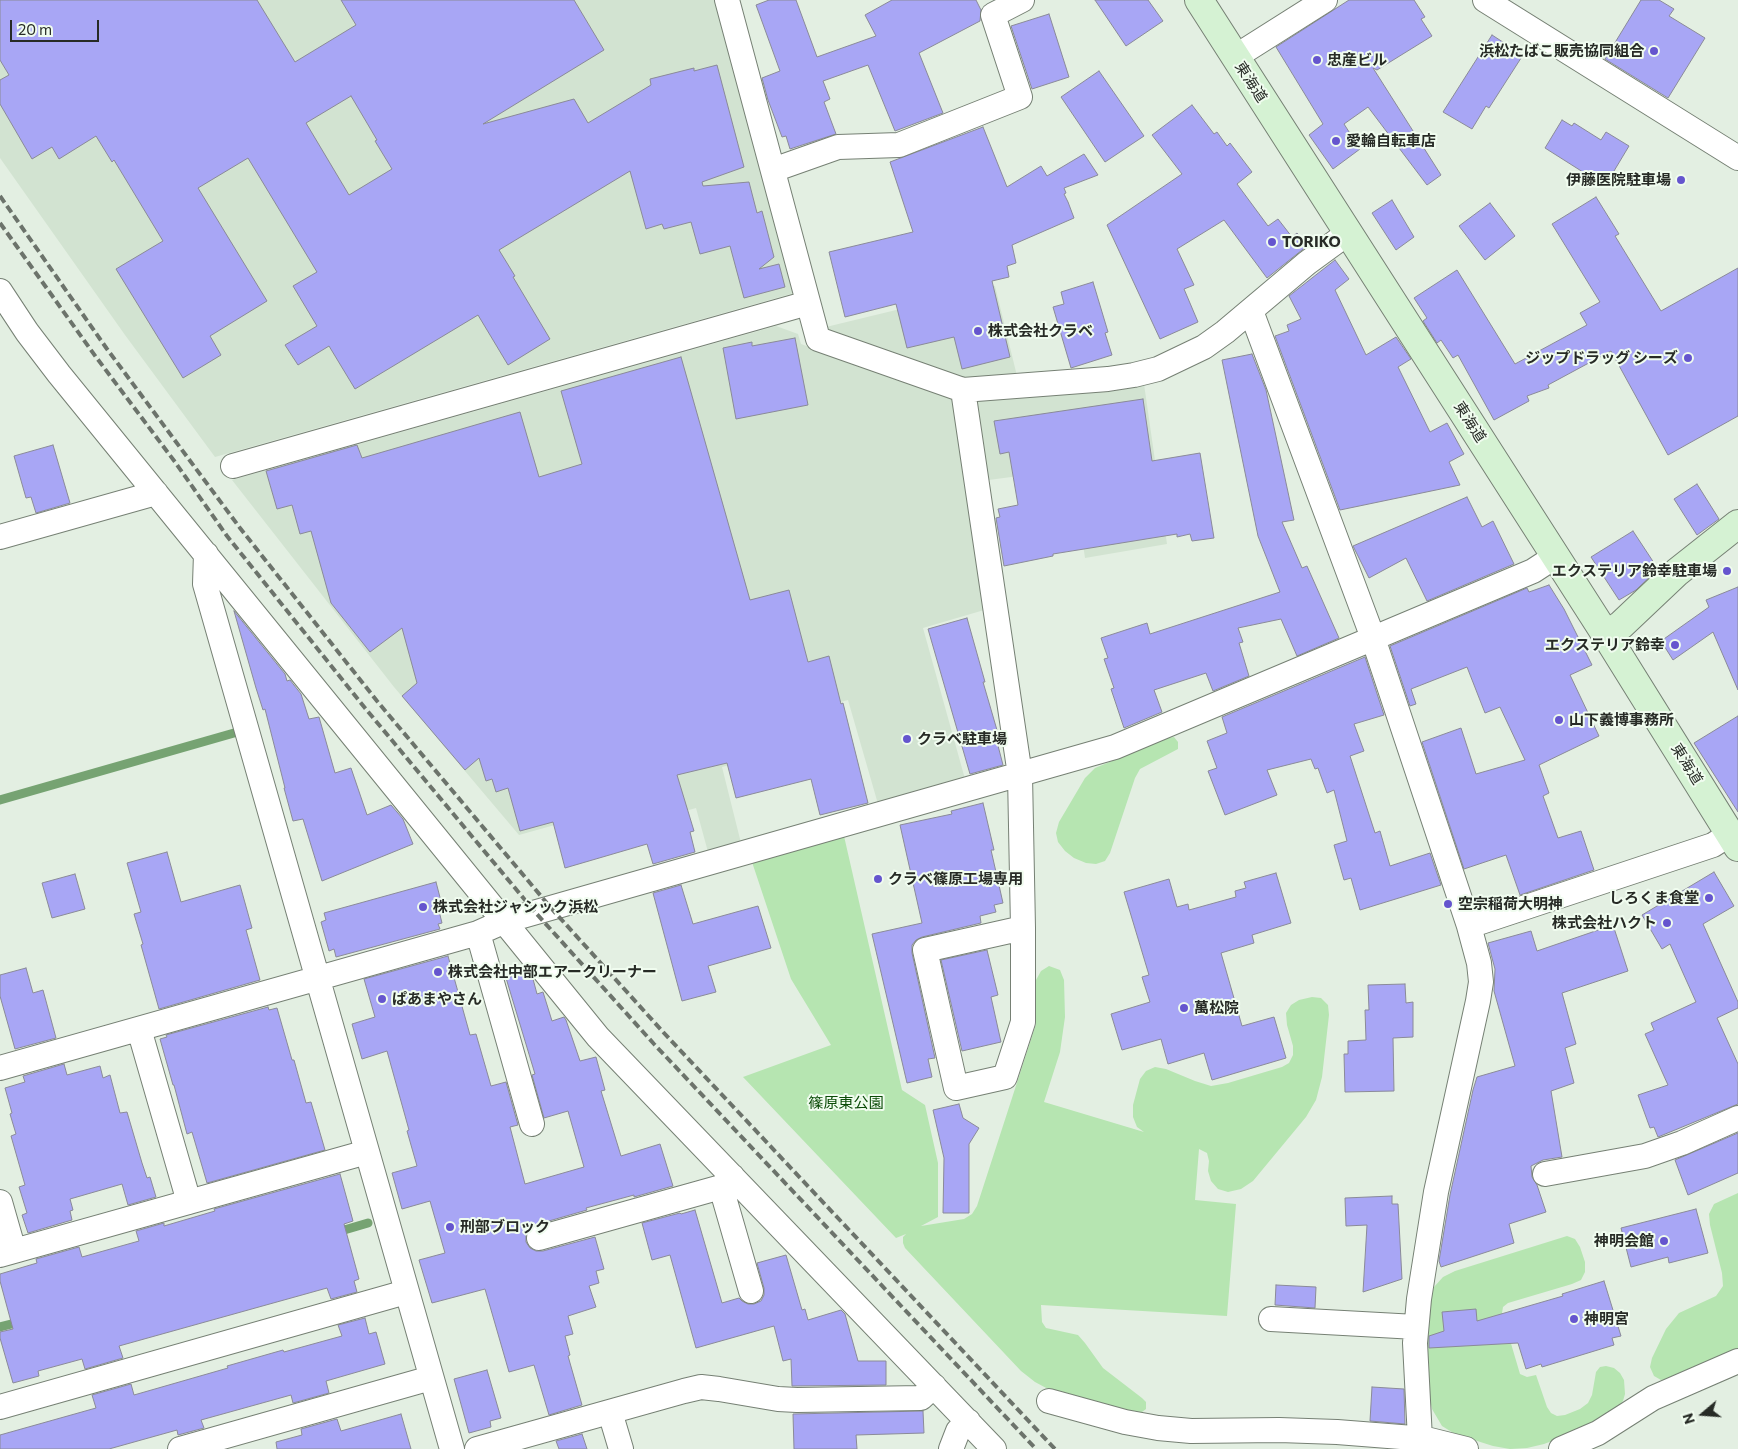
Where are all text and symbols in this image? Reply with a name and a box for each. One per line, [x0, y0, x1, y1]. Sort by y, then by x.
scale bar [12, 10, 101, 42]
text: 20 m [18, 20, 52, 38]
place label: 浜松たばこ販売協同組合 [1479, 42, 1644, 60]
marker: 浜松たばこ販売協同組合 [1648, 45, 1660, 57]
place label: 忠産ビル [1327, 51, 1387, 69]
marker: 忠産ビル [1311, 54, 1323, 66]
street label: 東海道 [1231, 58, 1271, 106]
place label: 愛輪自転車店 [1346, 132, 1436, 150]
marker: 愛輪自転車店 [1330, 135, 1342, 147]
place label: 伊藤医院駐車場 [1566, 171, 1671, 189]
marker: 伊藤医院駐車場 [1675, 174, 1687, 186]
place label: TORIKO [1282, 233, 1341, 251]
marker: TORIKO [1266, 236, 1278, 248]
place label: 株式会社クラベ [988, 322, 1093, 340]
marker: 株式会社クラベ [972, 325, 984, 337]
place label: ジップドラッグ シーズ [1525, 349, 1678, 367]
marker: ジップドラッグ シーズ [1682, 352, 1694, 364]
street label: 東海道 [1450, 398, 1490, 446]
place label: エクステリア鈴幸駐車場 [1552, 562, 1717, 580]
marker: エクステリア鈴幸駐車場 [1721, 565, 1733, 577]
place label: エクステリア鈴幸 [1545, 636, 1665, 654]
marker: エクステリア鈴幸 [1669, 639, 1681, 651]
place label: 山下義博事務所 [1569, 711, 1674, 729]
marker: 山下義博事務所 [1553, 714, 1565, 726]
place label: クラベ駐車場 [917, 730, 1007, 748]
marker: クラベ駐車場 [901, 733, 913, 745]
street label: 東海道 [1667, 740, 1707, 788]
place label: クラベ篠原工場専用 [888, 870, 1023, 888]
marker: クラベ篠原工場専用 [872, 873, 884, 885]
place label: しろくま食堂 [1609, 889, 1699, 907]
marker: しろくま食堂 [1703, 892, 1715, 904]
place label: 空宗稲荷大明神 [1458, 895, 1563, 913]
place label: 株式会社ジャシック浜松 [433, 898, 598, 916]
marker: 空宗稲荷大明神 [1442, 898, 1454, 910]
marker: 株式会社ジャシック浜松 [417, 901, 429, 913]
place label: 株式会社ハクト [1552, 914, 1657, 932]
marker: 株式会社ハクト [1661, 917, 1673, 929]
place label: 株式会社中部エアークリーナー [448, 963, 657, 981]
marker: 株式会社中部エアークリーナー [432, 966, 444, 978]
place label: ぱあまやさん [392, 990, 482, 1008]
marker: ぱあまやさん [376, 993, 388, 1005]
place label: 萬松院 [1194, 999, 1239, 1017]
marker: 萬松院 [1178, 1002, 1190, 1014]
park label: 篠原東公園 [809, 1094, 883, 1112]
place label: 刑部ブロック [460, 1218, 550, 1236]
marker: 刑部ブロック [444, 1221, 456, 1233]
place label: 神明会館 [1594, 1232, 1654, 1250]
marker: 神明会館 [1658, 1235, 1670, 1247]
place label: 神明宮 [1584, 1310, 1629, 1328]
marker: 神明宮 [1568, 1313, 1580, 1325]
north arrow [1678, 1389, 1728, 1439]
text: N [1679, 1411, 1698, 1426]

